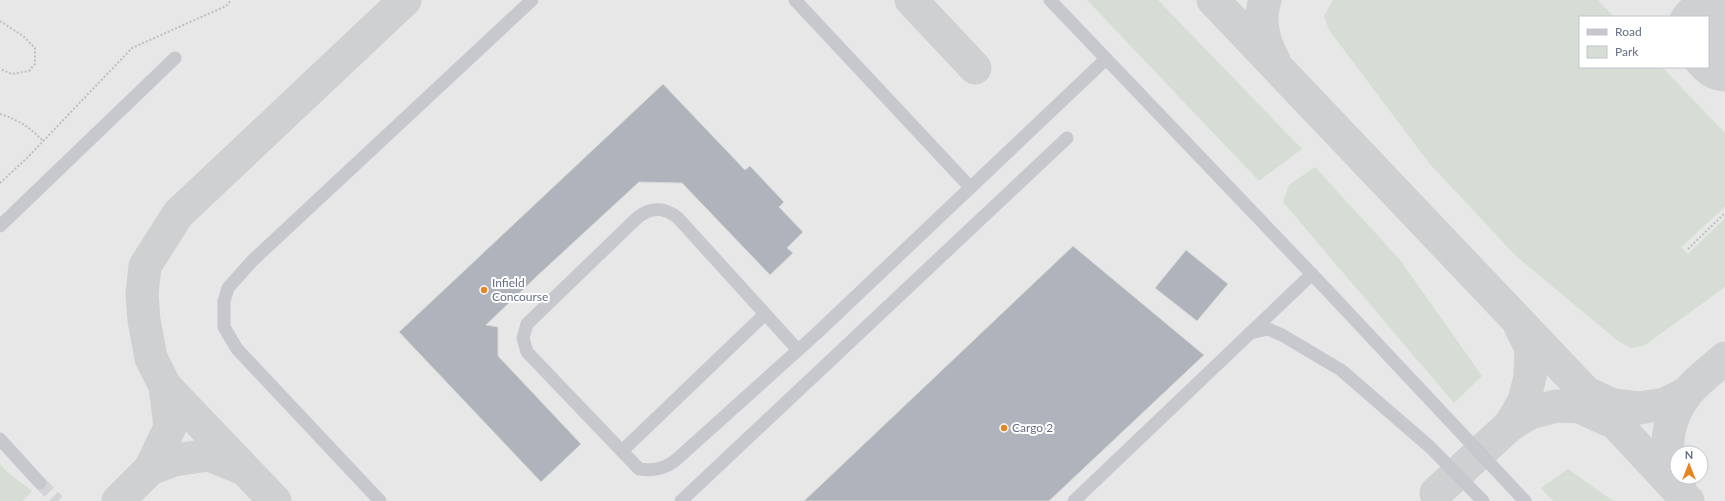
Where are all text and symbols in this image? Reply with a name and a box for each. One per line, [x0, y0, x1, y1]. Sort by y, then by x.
legend [1579, 16, 1709, 68]
text: Road [1615, 24, 1642, 39]
text: Park [1615, 44, 1639, 59]
place label: Infield Concourse [492, 275, 548, 304]
marker: Infield Concourse [479, 285, 489, 295]
place label: Cargo 2 [1012, 420, 1053, 435]
marker: Cargo 2 [999, 423, 1009, 433]
north arrow [1669, 445, 1709, 485]
text: N [1685, 448, 1693, 461]

